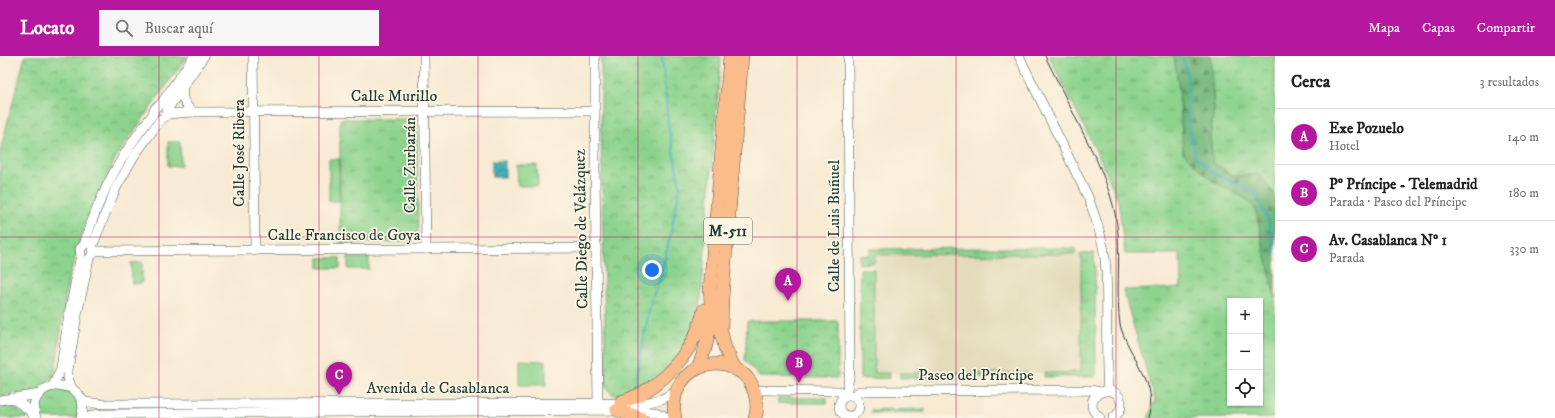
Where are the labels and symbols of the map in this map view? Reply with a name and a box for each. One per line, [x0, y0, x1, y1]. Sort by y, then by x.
street label: Calle Murillo [351, 86, 438, 106]
street label: Calle José Ribera [229, 99, 249, 207]
street label: Calle Zurbarán [400, 116, 420, 213]
street label: Calle Diego de Velázquez [570, 149, 592, 309]
street label: Calle de Luis Buñuel [824, 160, 844, 292]
road number: M-511 [704, 218, 752, 244]
street label: Calle Francisco de Goya [268, 225, 421, 245]
your location [642, 260, 662, 280]
pin: A [775, 268, 801, 301]
pin: B [786, 350, 812, 383]
pin: C [326, 362, 352, 395]
street label: Paseo del Príncipe [918, 365, 1034, 385]
street label: Avenida de Casablanca [367, 378, 510, 398]

